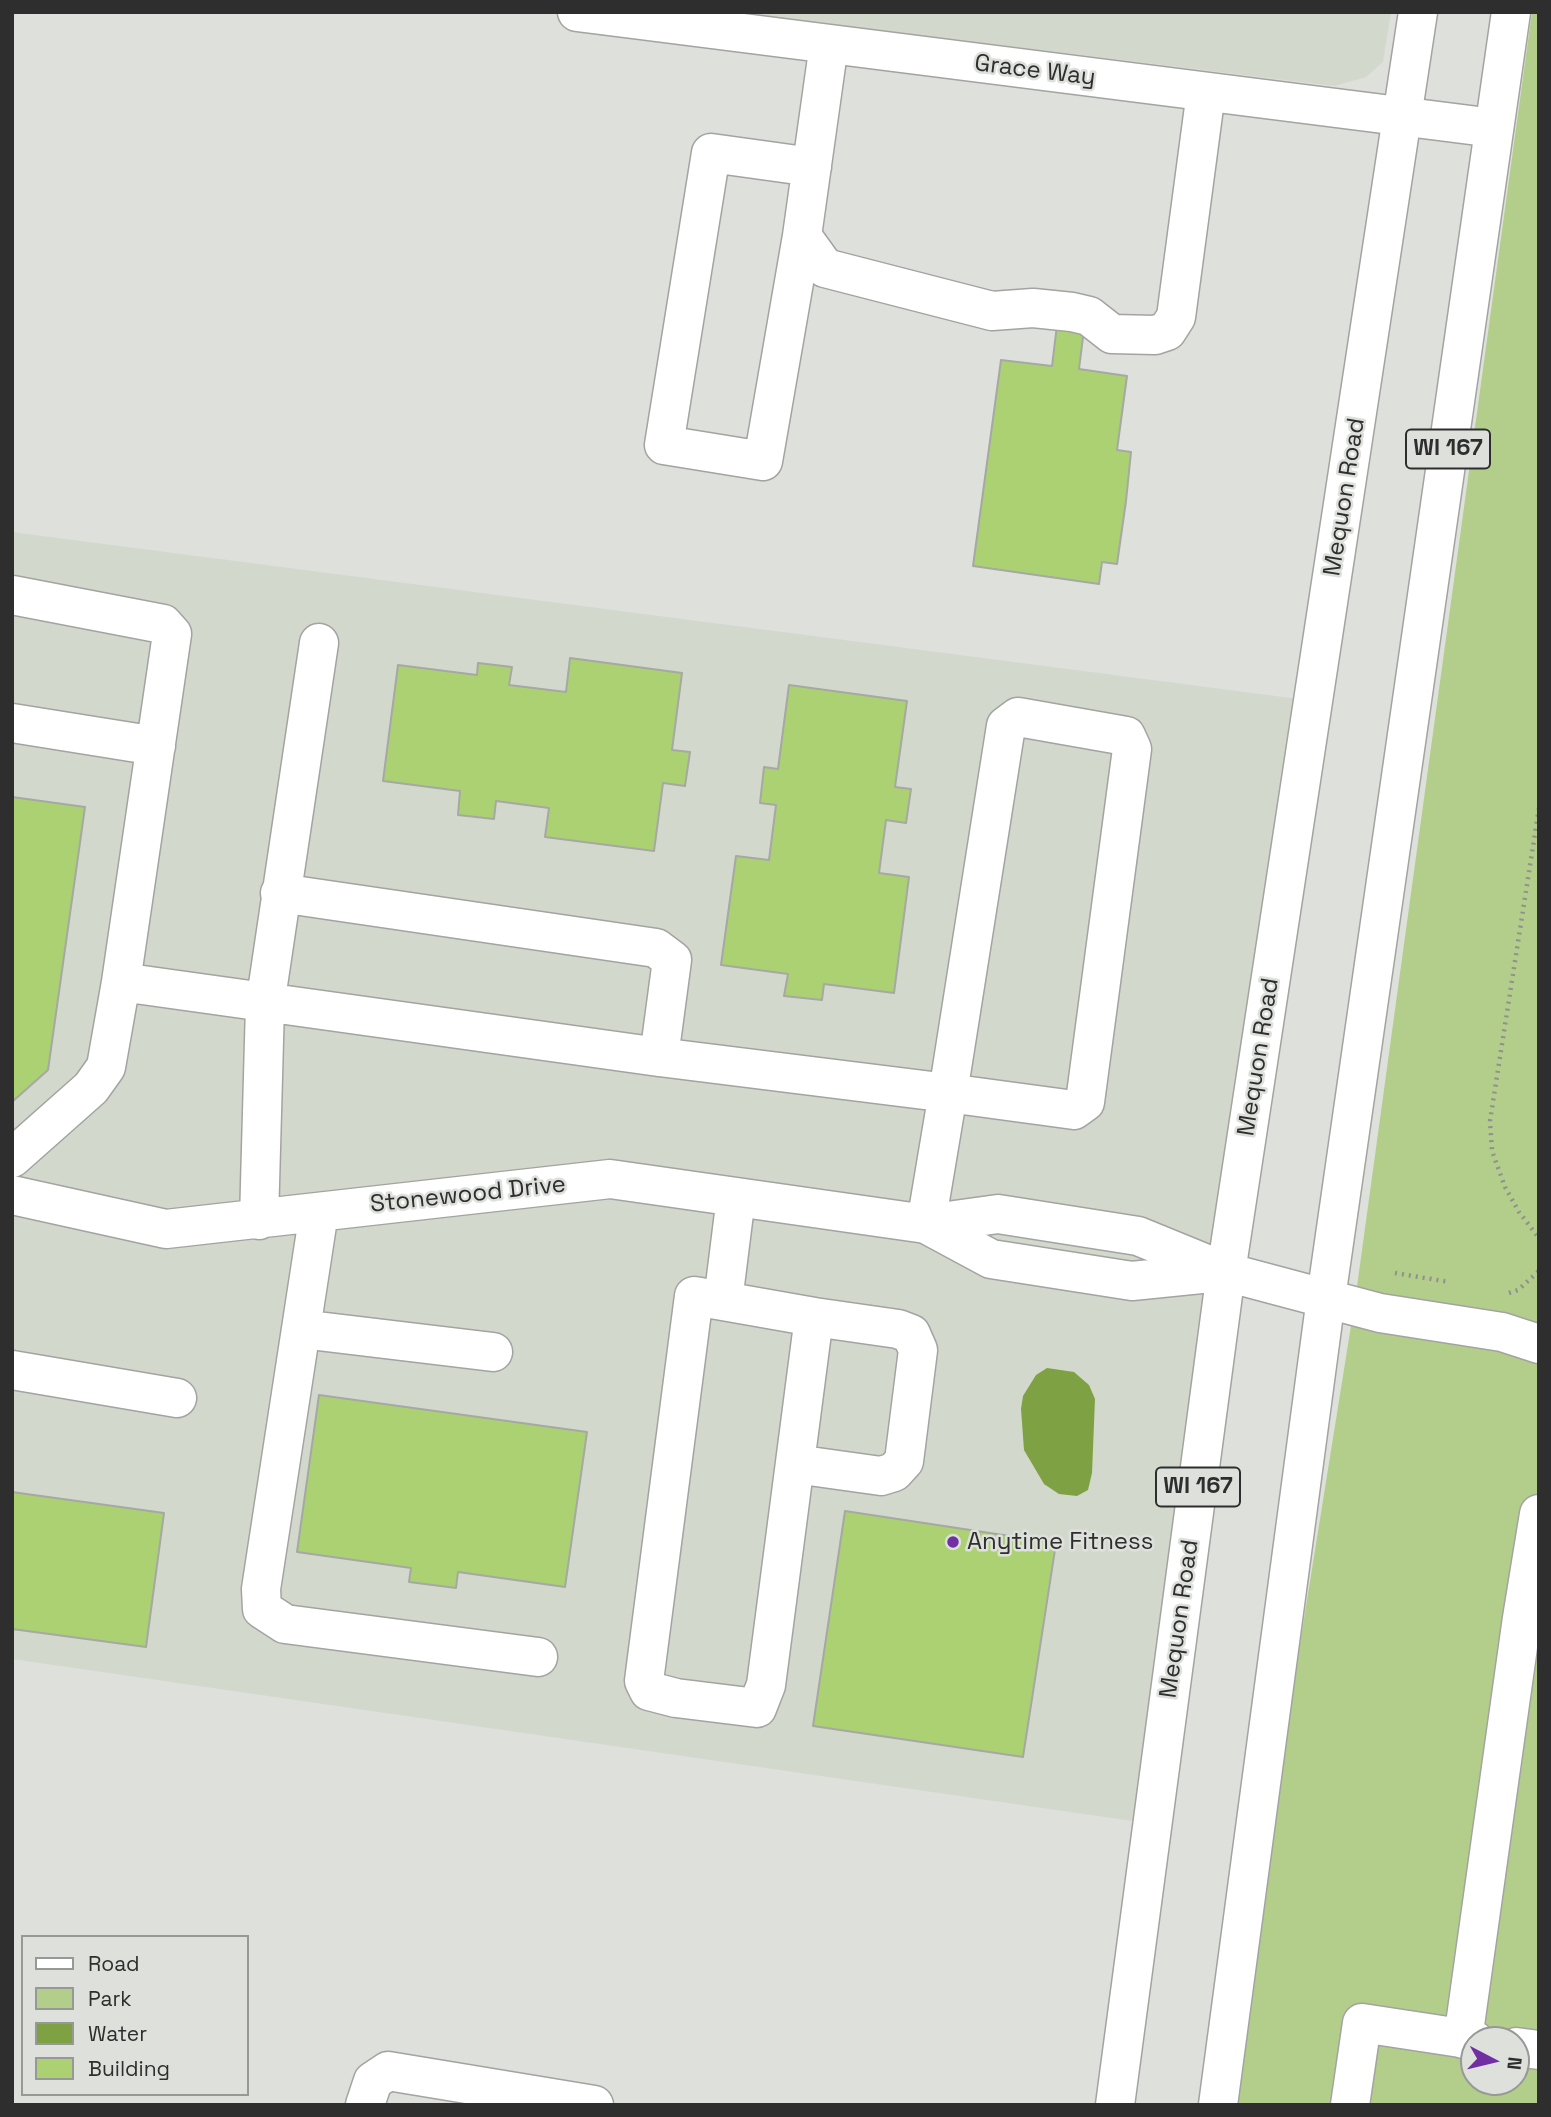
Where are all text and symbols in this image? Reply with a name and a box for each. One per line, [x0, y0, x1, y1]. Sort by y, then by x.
street label: Grace Way [973, 49, 1097, 93]
street label: Mequon Road [1318, 416, 1372, 578]
road number: WI 167 [1406, 430, 1490, 468]
street label: Mequon Road [1232, 976, 1286, 1138]
street label: Stonewood Drive [369, 1170, 567, 1220]
road number: WI 167 [1156, 1468, 1240, 1506]
place label: Anytime Fitness [967, 1528, 1153, 1556]
marker: Anytime Fitness [945, 1534, 961, 1550]
street label: Mequon Road [1155, 1538, 1205, 1700]
legend [21, 1935, 248, 2096]
text: Road [88, 1950, 140, 1977]
text: Park [88, 1985, 132, 2012]
text: Water [88, 2020, 147, 2047]
north arrow [1460, 2026, 1530, 2096]
text: Building [88, 2055, 170, 2082]
text: N [1501, 2056, 1528, 2071]

